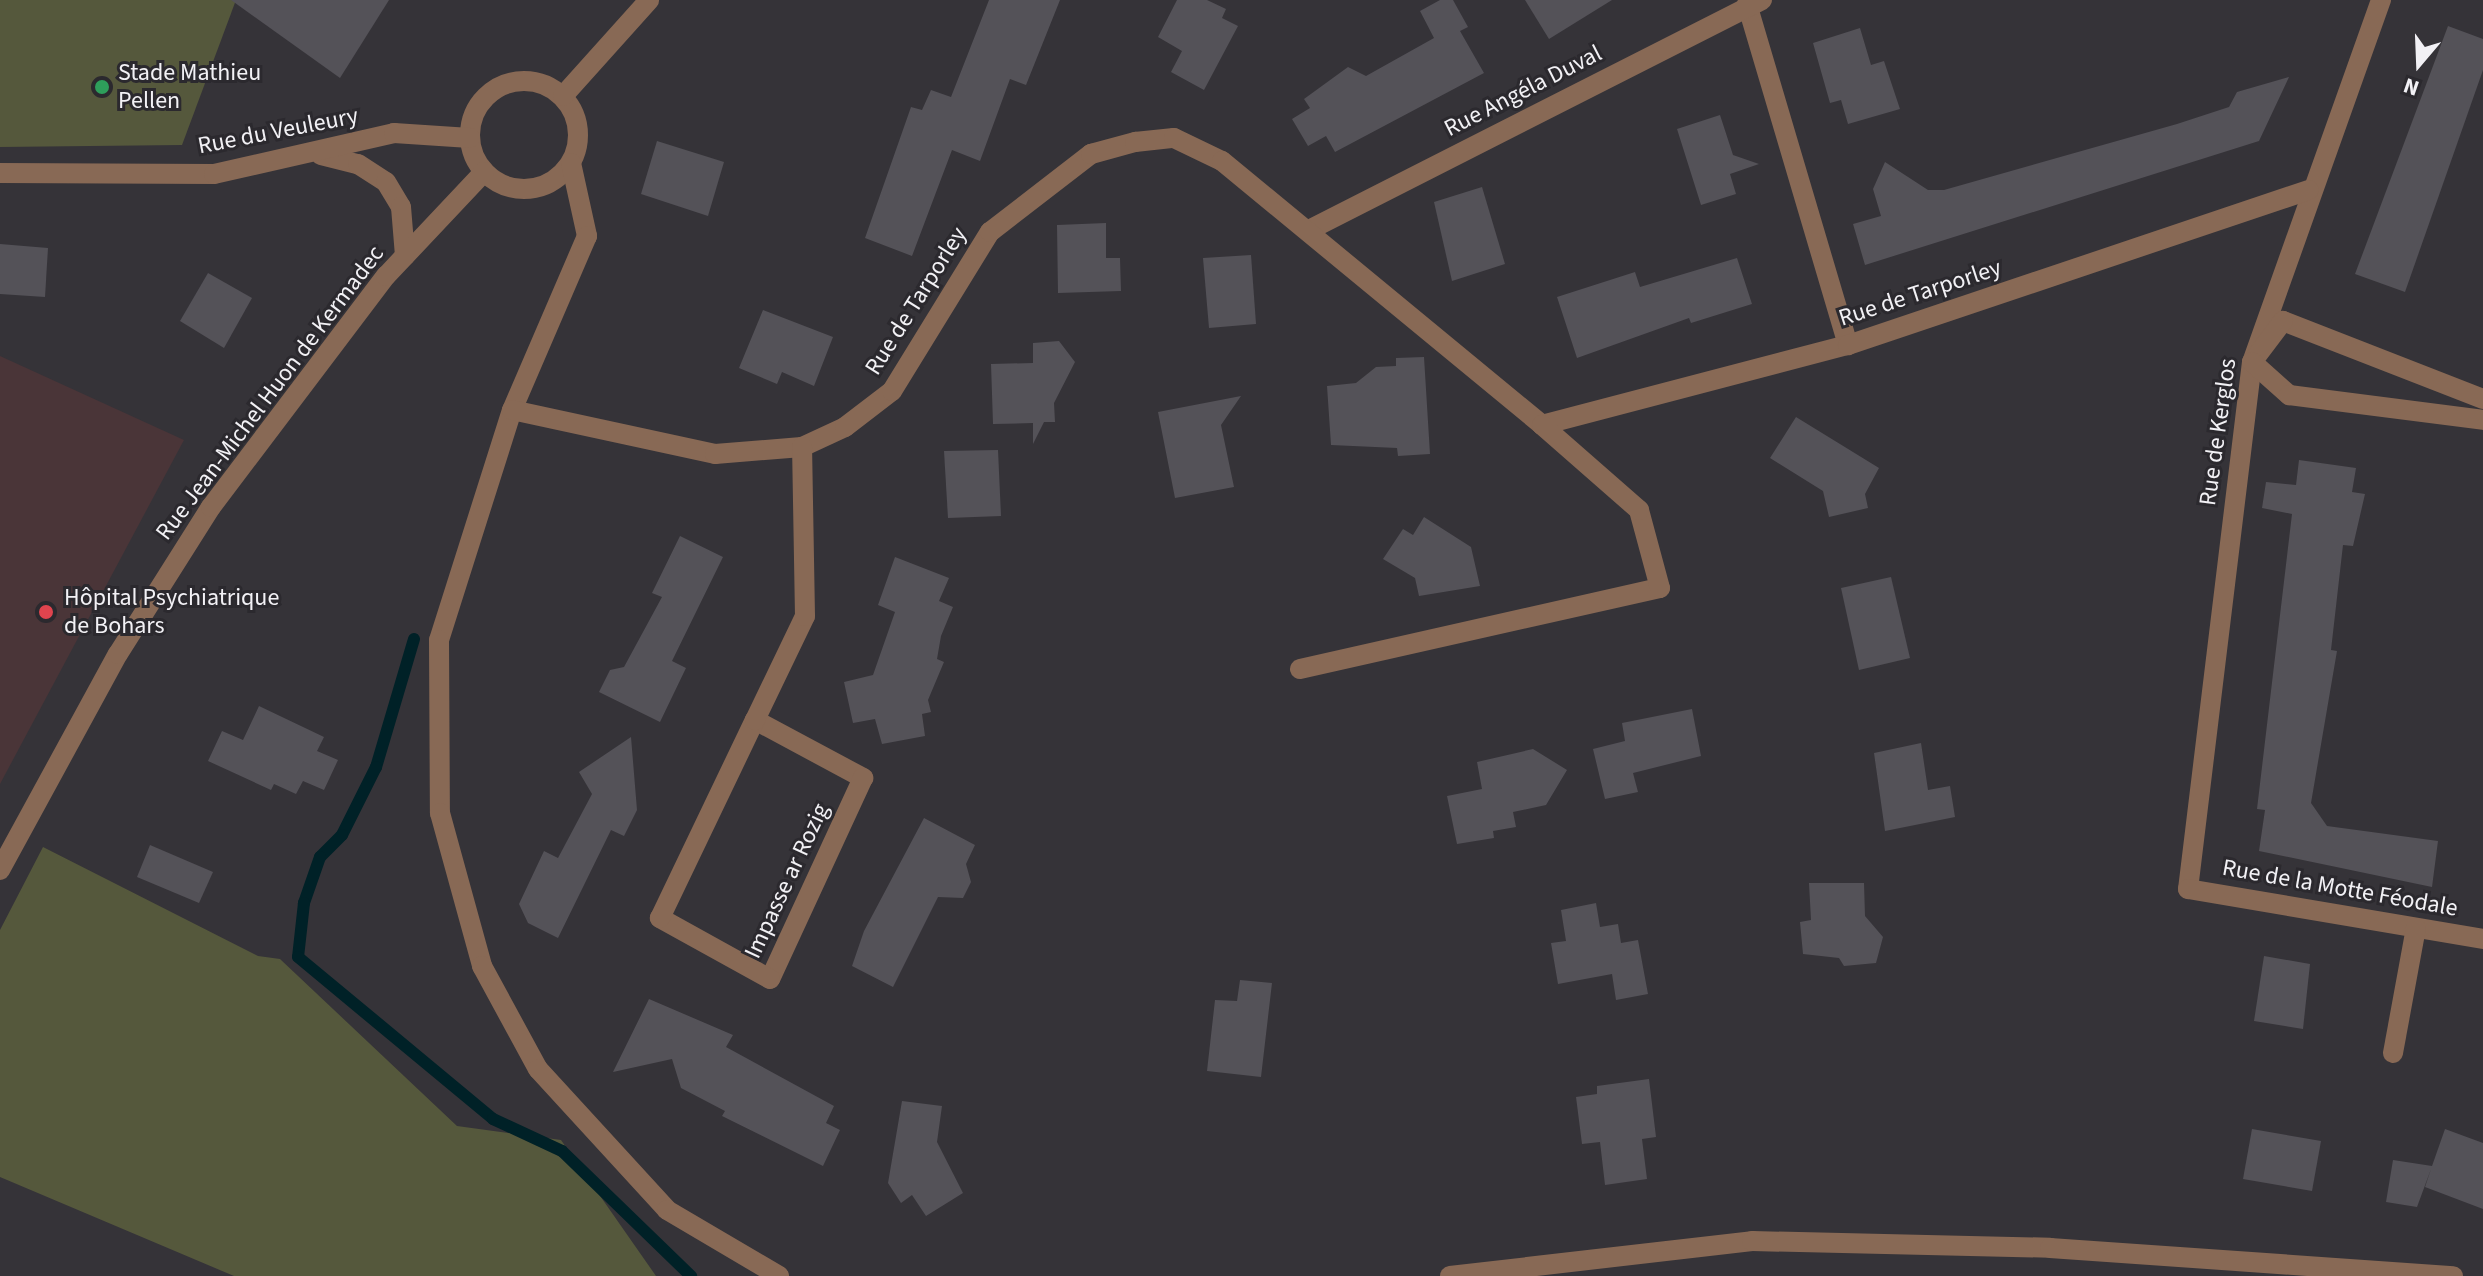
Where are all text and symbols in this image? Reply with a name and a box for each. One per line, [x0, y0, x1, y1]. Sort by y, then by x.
north arrow [2379, 24, 2459, 104]
street label: Rue Angéla Duval [1439, 39, 1607, 143]
place label: Stade Mathieu Pellen [118, 59, 261, 115]
text: N [2399, 69, 2423, 104]
marker: Stade Mathieu Pellen [93, 78, 111, 96]
street label: Rue du Veuleury [195, 101, 361, 161]
street label: Rue de Tarporley [859, 222, 973, 380]
street label: Rue Jean-Michel Huon de Kermadec [150, 240, 390, 546]
street label: Rue de Tarporley [1835, 253, 2005, 333]
street label: Rue de Kerglos [2193, 357, 2243, 507]
place label: Hôpital Psychiatrique de Bohars [64, 584, 279, 640]
marker: Hôpital Psychiatrique de Bohars [35, 601, 57, 623]
street label: Impasse ar Rozig [738, 799, 836, 963]
street label: Rue de la Motte Féodale [2220, 853, 2460, 923]

